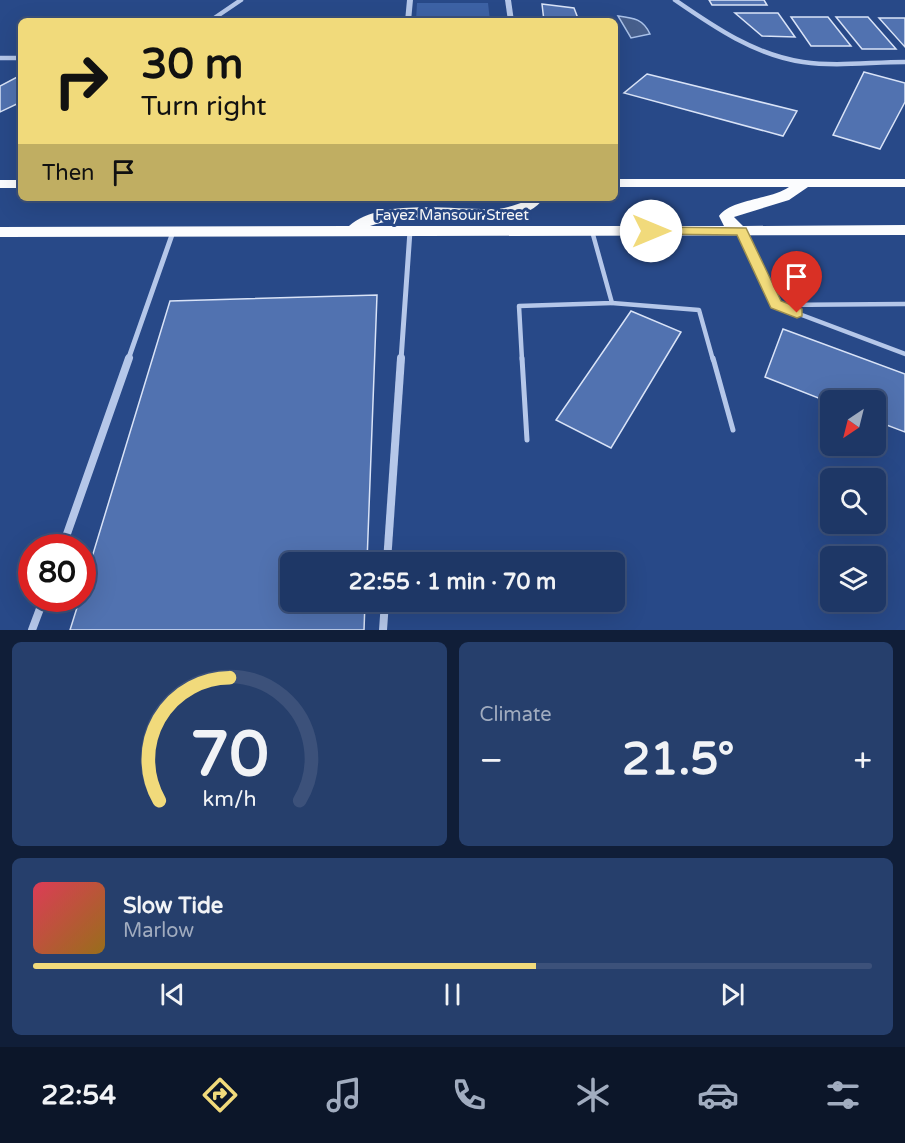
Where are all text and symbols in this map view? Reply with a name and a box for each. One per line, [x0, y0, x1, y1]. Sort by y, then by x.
text: 30 m [141, 39, 243, 90]
icon: right [42, 42, 120, 120]
text: Turn right [141, 90, 267, 123]
icon: arrive [107, 156, 140, 189]
text: Then [42, 160, 95, 186]
position arrow [619, 199, 683, 263]
street label: Fayez Mansour Street [375, 206, 529, 224]
pin [771, 251, 822, 313]
icon: arrive [780, 260, 813, 293]
north arrow [820, 390, 886, 456]
map controls [820, 390, 886, 612]
button: search [820, 468, 886, 534]
speed limit sign: 80 [18, 534, 96, 612]
button: layers [820, 546, 886, 612]
text: 22:55 · 1 min · 70 m [349, 569, 556, 595]
text: Climate [480, 703, 552, 727]
text: 70 [190, 718, 268, 793]
text: 21.5° [622, 733, 735, 787]
text: − [480, 741, 503, 780]
text: + [853, 741, 872, 780]
text: km/h [202, 786, 256, 812]
text: Slow Tide [123, 893, 223, 919]
text: Marlow [123, 919, 194, 943]
icon: previous [156, 978, 189, 1011]
icon: pause [436, 978, 469, 1011]
icon: next [716, 978, 749, 1011]
icon: directions [199, 1074, 241, 1116]
icon: music [323, 1074, 365, 1116]
icon: phone [448, 1074, 490, 1116]
icon: climate [572, 1074, 614, 1116]
icon: car [697, 1074, 739, 1116]
icon: filters [822, 1074, 864, 1116]
text: 22:54 [41, 1079, 116, 1112]

